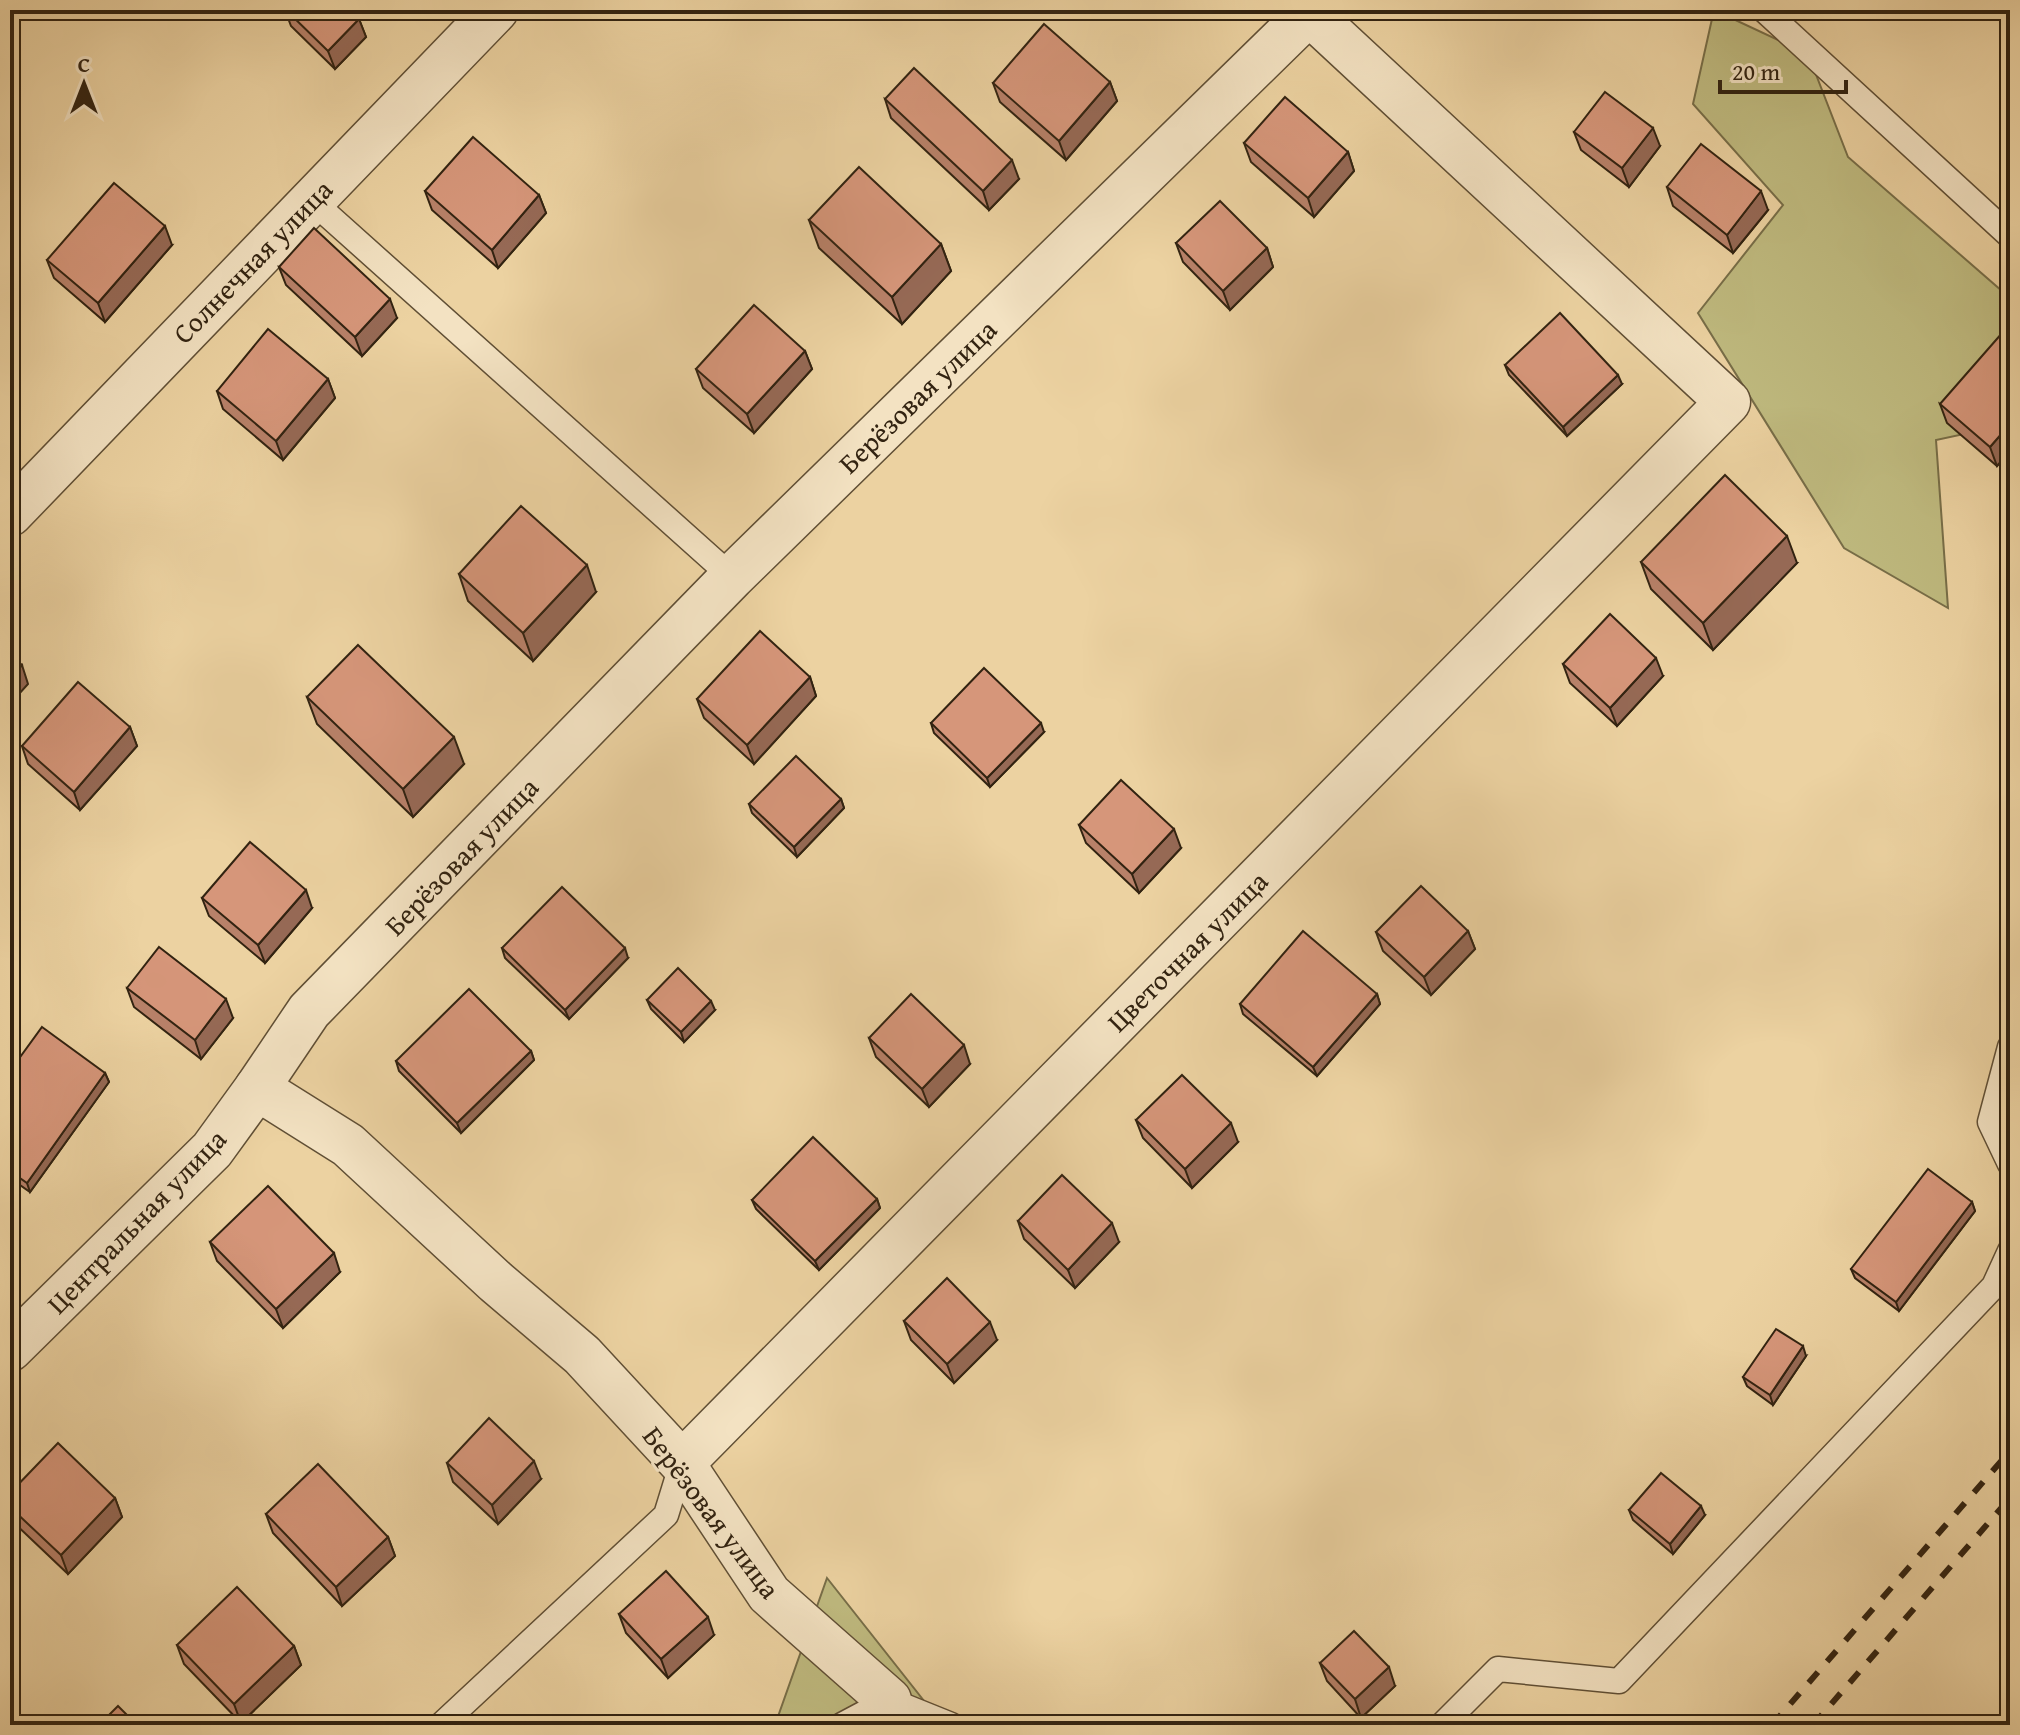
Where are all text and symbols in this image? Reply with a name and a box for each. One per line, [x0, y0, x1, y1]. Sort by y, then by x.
north arrow [44, 44, 124, 124]
scale bar [1720, 44, 1846, 94]
text: С [78, 48, 90, 80]
text: 20 m [1732, 54, 1780, 89]
street label: Солнечная улица [163, 169, 342, 352]
street label: Берёзовая улица [828, 309, 1006, 483]
street label: Берёзовая улица [374, 767, 548, 945]
street label: Цветочная улица [1097, 861, 1277, 1041]
street label: Центральная улица [37, 1119, 236, 1323]
street label: Берёзовая улица [633, 1417, 791, 1607]

